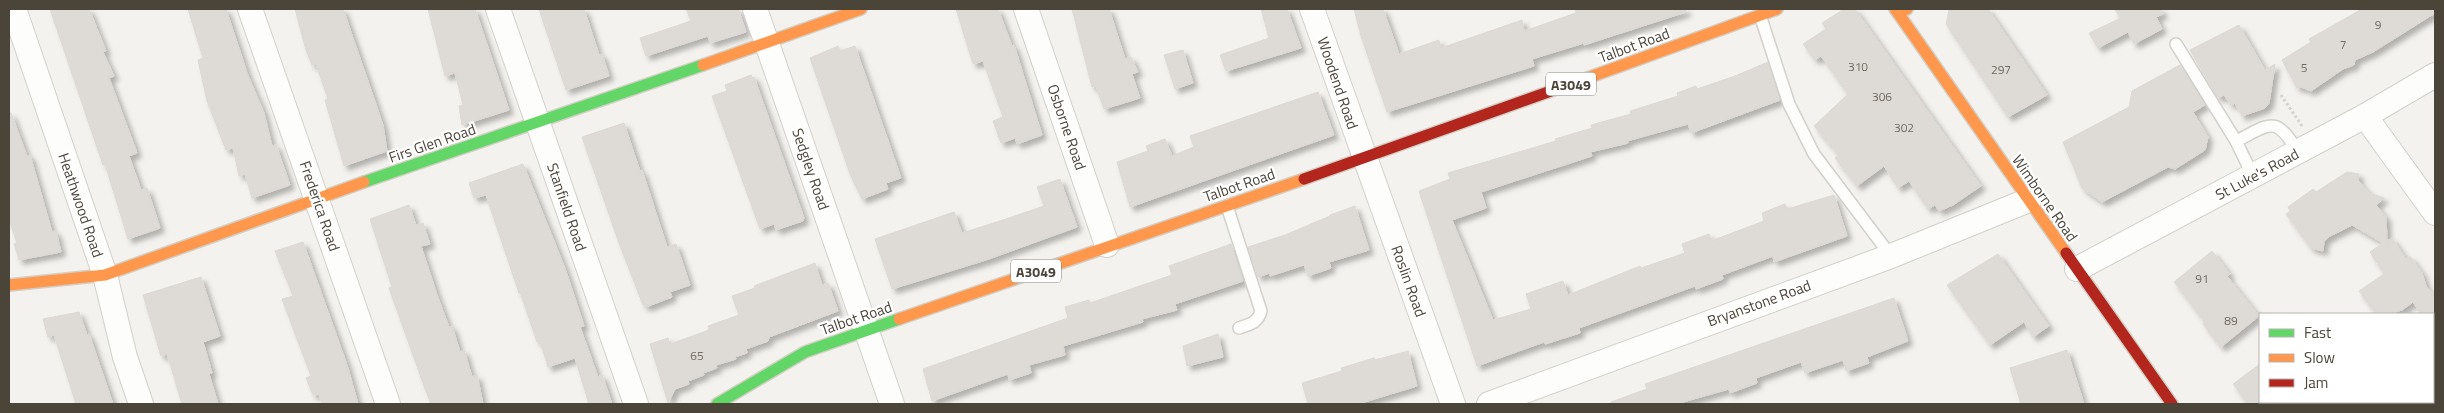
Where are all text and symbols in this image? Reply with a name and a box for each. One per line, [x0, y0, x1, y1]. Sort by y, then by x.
house number: 9 [2375, 15, 2382, 34]
street label: Talbot Road [1595, 21, 1673, 69]
street label: Woodend Road [1311, 34, 1365, 132]
house number: 7 [2340, 35, 2346, 54]
house number: 310 [1848, 57, 1868, 76]
house number: 5 [2301, 58, 2308, 77]
house number: 297 [1991, 60, 2011, 79]
road number: A3049 [1546, 72, 1596, 96]
street label: Osborne Road [1042, 81, 1092, 173]
house number: 306 [1872, 87, 1892, 106]
street label: Firs Glen Road [385, 117, 479, 169]
house number: 302 [1894, 118, 1914, 137]
street label: Sedgley Road [786, 125, 836, 213]
street label: St Luke's Road [2211, 142, 2303, 206]
street label: Heathwood Road [52, 150, 110, 260]
street label: Wimborne Road [2006, 150, 2084, 246]
street label: Frederica Road [294, 158, 346, 254]
street label: Stanfield Road [541, 160, 593, 254]
street label: Talbot Road [1200, 162, 1278, 208]
street label: Roslin Road [1385, 242, 1433, 320]
road number: A3049 [1011, 260, 1061, 282]
house number: 91 [2195, 269, 2209, 288]
street label: Bryanstone Road [1704, 274, 1814, 332]
street label: Talbot Road [817, 295, 895, 341]
house number: 89 [2224, 311, 2238, 330]
legend [2259, 313, 2434, 403]
text: Fast [2304, 321, 2332, 344]
house number: 65 [690, 346, 704, 365]
text: Slow [2304, 346, 2335, 369]
text: Jam [2304, 371, 2328, 394]

